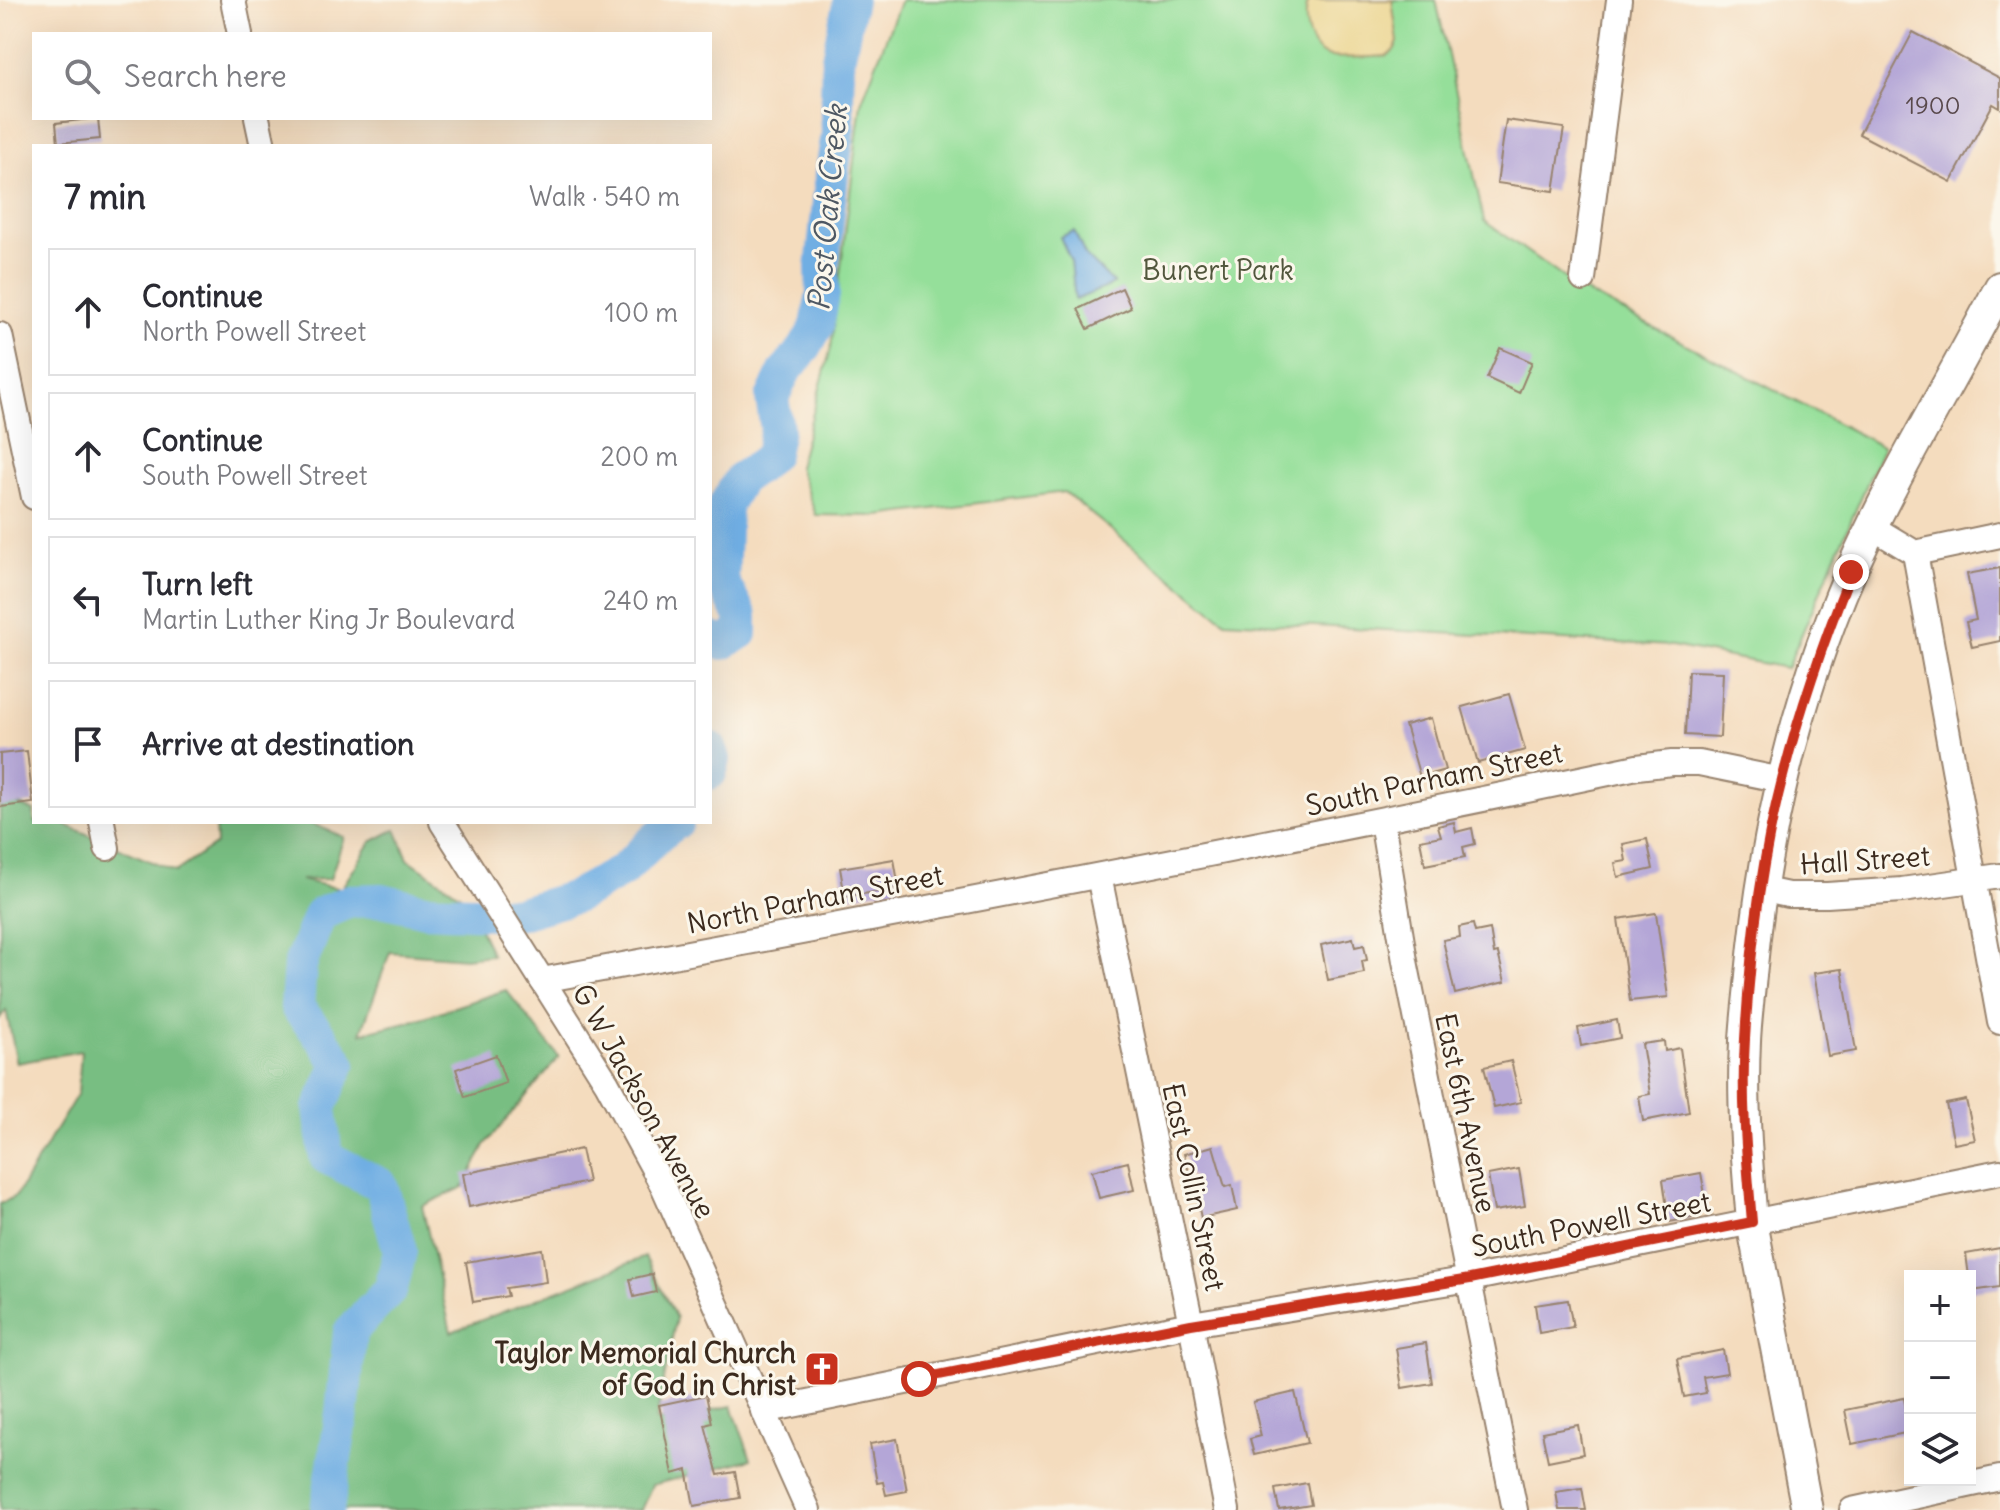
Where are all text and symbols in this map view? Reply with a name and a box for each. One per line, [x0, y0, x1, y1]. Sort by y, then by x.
search box [32, 32, 712, 120]
icon: search [60, 54, 104, 98]
text: Search here [124, 57, 287, 95]
house number: 1900 [1906, 90, 1960, 120]
water label: Post Oak Creek [799, 102, 855, 312]
text: 7 min [64, 175, 146, 218]
text: Walk · 540 m [529, 180, 680, 213]
park label: Bunert Park [1142, 252, 1294, 288]
text: Continue [142, 277, 263, 315]
icon: ahead [66, 290, 110, 334]
text: 100 m [604, 296, 678, 329]
text: North Powell Street [142, 315, 366, 348]
text: Continue [142, 421, 263, 459]
icon: ahead [66, 434, 110, 478]
text: 200 m [601, 440, 678, 473]
text: South Powell Street [142, 459, 368, 492]
route end [1833, 554, 1869, 590]
text: Turn left [142, 565, 253, 603]
icon: left [66, 578, 110, 622]
text: 240 m [603, 584, 678, 617]
text: Martin Luther King Jr Boulevard [142, 603, 515, 636]
icon: arrive [66, 722, 110, 766]
text: Arrive at destination [142, 725, 414, 763]
street label: South Parham Street [1302, 734, 1566, 824]
street label: Hall Street [1799, 838, 1931, 882]
street label: North Parham Street [684, 857, 946, 941]
street label: G W Jackson Avenue [565, 977, 723, 1225]
street label: East 6th Avenue [1427, 1010, 1505, 1216]
street label: East Collin Street [1154, 1080, 1234, 1294]
street label: South Powell Street [1468, 1183, 1714, 1265]
map controls [1904, 1270, 1976, 1486]
button: + [1904, 1270, 1976, 1342]
place label: Taylor Memorial Church of God in Christ [494, 1335, 797, 1403]
button: − [1904, 1342, 1976, 1414]
church icon: Taylor Memorial Church of God in Christ [803, 1350, 841, 1388]
route start [901, 1361, 937, 1397]
button: layers [1904, 1414, 1976, 1486]

